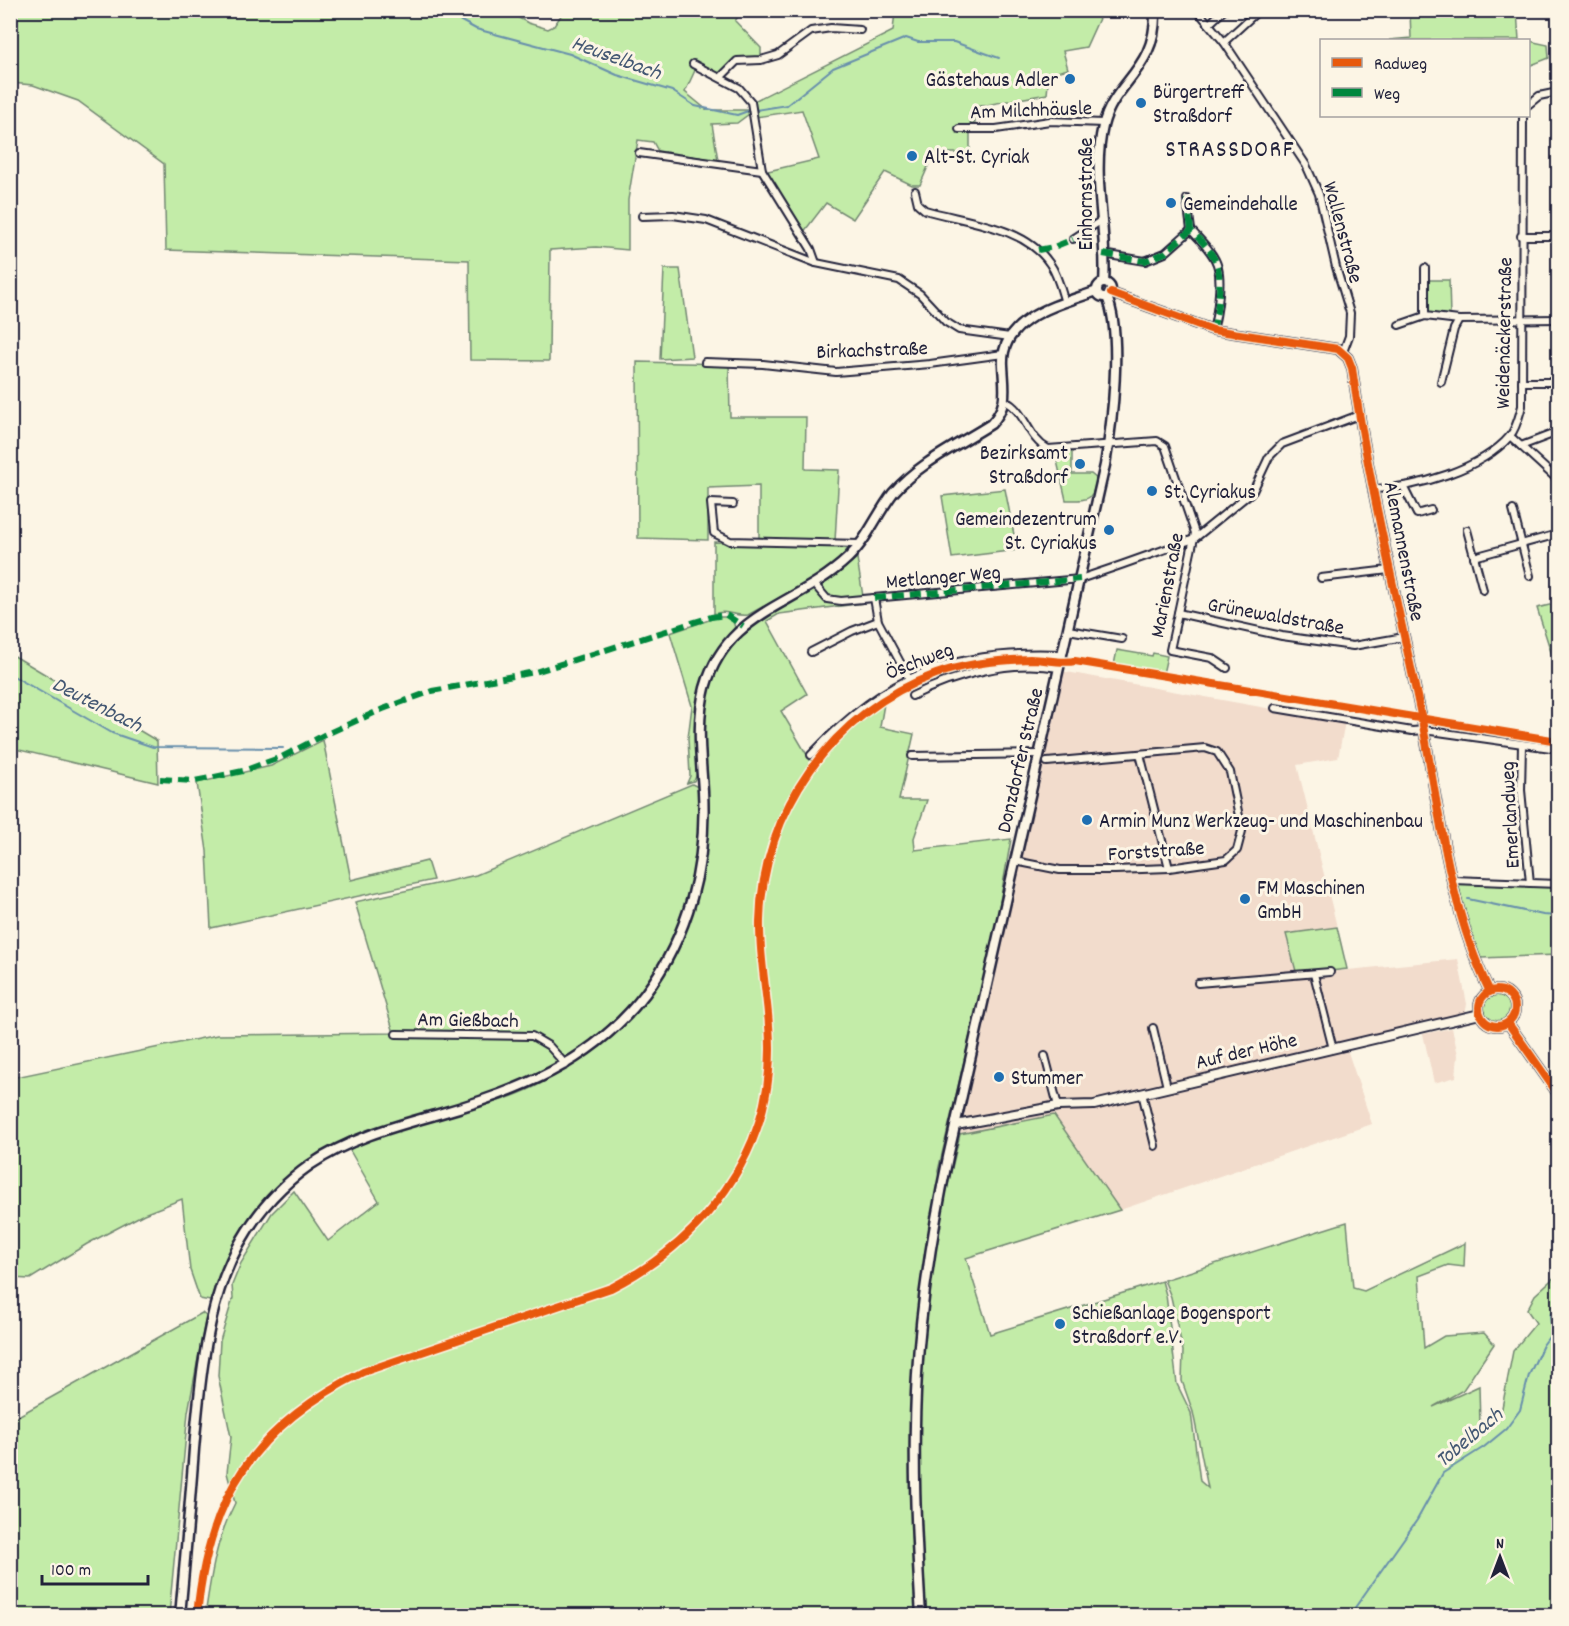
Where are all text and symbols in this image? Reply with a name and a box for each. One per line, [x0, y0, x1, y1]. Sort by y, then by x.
water label: Heuselbach [567, 29, 666, 90]
legend [1320, 39, 1530, 117]
text: Radweg [1374, 53, 1427, 78]
place label: Gästehaus Adler [926, 67, 1058, 97]
marker: Gästehaus Adler [1063, 72, 1077, 86]
place label: Bürgertreff Straßdorf [1153, 79, 1245, 133]
text: Weg [1374, 83, 1400, 108]
street label: Am Milchhäusle [970, 95, 1093, 129]
marker: Bürgertreff Straßdorf [1134, 96, 1148, 110]
district label: STRASSDORF [1165, 134, 1295, 168]
street label: Einhornstraße [1073, 138, 1103, 250]
place label: Alt-St. Cyriak [924, 144, 1030, 174]
marker: Alt-St. Cyriak [905, 149, 919, 163]
street label: Wallenstraße [1313, 179, 1369, 287]
place label: Gemeindehalle [1183, 191, 1298, 221]
marker: Gemeindehalle [1164, 196, 1178, 210]
street label: Weidenäckerstraße [1490, 257, 1522, 409]
street label: Birkachstraße [816, 335, 928, 369]
place label: Bezirksamt Straßdorf [980, 440, 1069, 494]
marker: Bezirksamt Straßdorf [1073, 457, 1087, 471]
place label: St. Cyriakus [1164, 479, 1256, 509]
street label: Alemannenstraße [1374, 479, 1430, 624]
marker: St. Cyriakus [1145, 484, 1159, 498]
place label: Gemeindezentrum St. Cyriakus [955, 506, 1097, 560]
marker: Gemeindezentrum St. Cyriakus [1102, 523, 1116, 537]
street label: Marienstraße [1144, 531, 1194, 641]
street label: Metlanger Weg [884, 559, 1002, 599]
street label: Grünewaldstraße [1205, 591, 1346, 645]
street label: Öschweg [882, 636, 958, 689]
water label: Deutenbach [46, 670, 148, 742]
street label: Donzdorfer Straße [991, 685, 1053, 836]
street label: Emerlandweg [1494, 760, 1530, 869]
place label: Armin Munz Werkzeug- und Maschinenbau [1099, 808, 1423, 838]
marker: Armin Munz Werkzeug- und Maschinenbau [1080, 813, 1094, 827]
street label: Forststraße [1107, 835, 1205, 871]
place label: FM Maschinen GmbH [1257, 875, 1365, 929]
marker: FM Maschinen GmbH [1238, 892, 1252, 906]
street label: Am Gießbach [417, 1006, 519, 1038]
street label: Auf der Höhe [1193, 1027, 1300, 1079]
place label: Stummer [1011, 1065, 1083, 1095]
marker: Stummer [992, 1070, 1006, 1084]
place label: Schießanlage Bogensport Straßdorf e.V. [1072, 1300, 1271, 1354]
marker: Schießanlage Bogensport Straßdorf e.V. [1053, 1317, 1067, 1331]
water label: Tobelbach [1430, 1401, 1511, 1476]
north arrow [1470, 1527, 1530, 1587]
text: N [1496, 1533, 1504, 1556]
scale bar [42, 1548, 148, 1586]
text: 100 m [51, 1559, 91, 1584]

